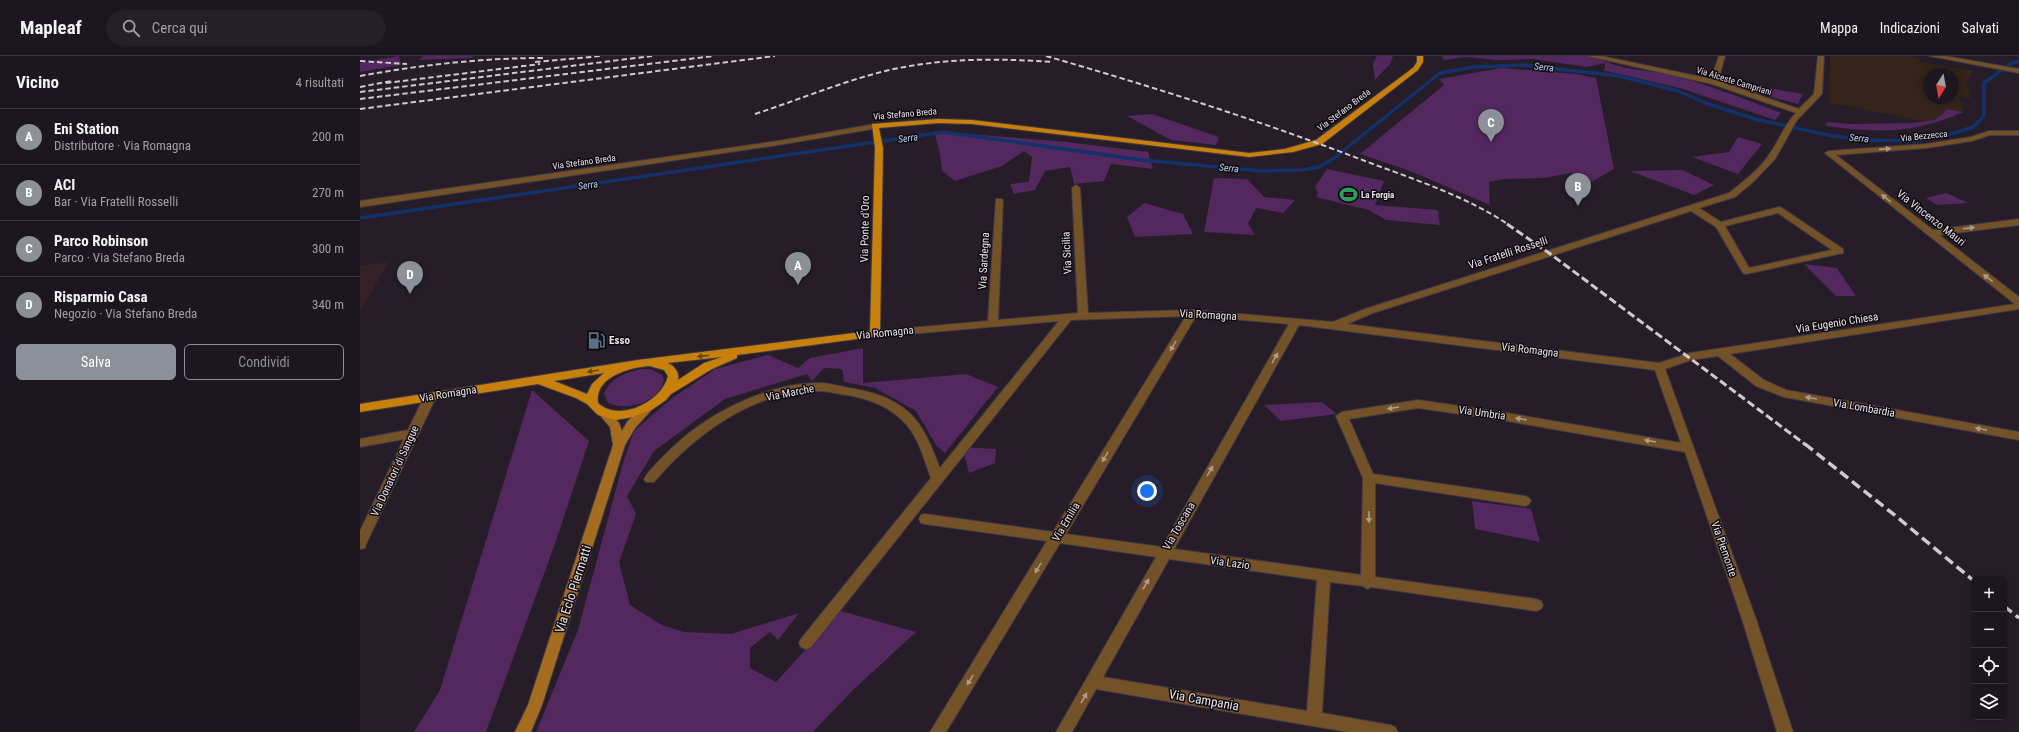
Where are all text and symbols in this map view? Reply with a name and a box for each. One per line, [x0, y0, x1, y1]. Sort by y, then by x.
search box [106, 10, 386, 46]
text: Mapleaf [20, 16, 82, 39]
icon: search [120, 17, 142, 39]
text: Cerca qui [152, 19, 208, 37]
text: Mappa [1820, 20, 1858, 36]
text: Indicazioni [1880, 20, 1940, 36]
text: Salvati [1962, 20, 1999, 36]
water label: Serra [1534, 61, 1555, 73]
street label: Via Alceste Campriani [1695, 65, 1773, 97]
north arrow [1923, 68, 1959, 104]
text: Vicino [16, 72, 59, 92]
text: 4 risultati [296, 75, 344, 90]
street label: Via Stefano Breda [1316, 87, 1372, 133]
street label: Via Stefano Breda [873, 106, 937, 122]
pin: C [1478, 109, 1504, 142]
text: Eni Station [54, 120, 119, 138]
text: A [25, 129, 33, 144]
text: 200 m [312, 129, 344, 144]
street label: Via Bezzecca [1900, 129, 1948, 143]
water label: Serra [897, 131, 919, 145]
water label: Serra [1849, 131, 1870, 145]
text: Distributore · Via Romagna [54, 138, 191, 153]
one-way arrow [1879, 146, 1891, 153]
street label: Via Stefano Breda [552, 153, 616, 171]
water label: Serra [1219, 162, 1240, 174]
pin: B [1565, 173, 1591, 206]
text: ACI [54, 176, 75, 194]
water label: Serra [577, 178, 599, 192]
text: B [25, 185, 33, 200]
text: 270 m [312, 185, 344, 200]
sports icon: La Forgia [1338, 185, 1358, 205]
street label: Via Vincenzo Mauri [1894, 187, 1968, 249]
place label: La Forgia [1361, 190, 1394, 200]
text: Bar · Via Fratelli Rosselli [54, 194, 178, 209]
one-way arrow [1880, 194, 1891, 202]
street label: Via Ponte d'Oro [858, 195, 872, 263]
one-way arrow [1963, 225, 1975, 231]
street label: Via Sicilia [1059, 231, 1075, 275]
text: Parco Robinson [54, 232, 148, 250]
street label: Via Sardegna [976, 232, 992, 290]
street label: Via Fratelli Rosselli [1467, 234, 1549, 272]
text: C [25, 241, 33, 256]
text: 300 m [312, 241, 344, 256]
text: Parco · Via Stefano Breda [54, 250, 185, 265]
pin: A [785, 252, 811, 285]
pin: D [397, 261, 423, 294]
one-way arrow [1983, 274, 1994, 282]
text: Risparmio Casa [54, 288, 148, 306]
text: D [25, 297, 33, 312]
text: 340 m [312, 297, 344, 312]
text: Negozio · Via Stefano Breda [54, 306, 197, 321]
street label: Via Romagna [1179, 307, 1237, 323]
street label: Via Eugenio Chiesa [1795, 310, 1879, 336]
street label: Via Romagna [856, 324, 914, 342]
fuel station icon: Esso [586, 330, 606, 350]
place label: Esso [609, 334, 630, 347]
one-way arrow [1169, 340, 1176, 352]
street label: Via Romagna [1501, 340, 1559, 360]
button: Salva [16, 344, 176, 380]
button: Condividi [184, 344, 344, 380]
one-way arrow [697, 352, 709, 359]
one-way arrow [1271, 352, 1278, 364]
one-way arrow [587, 368, 599, 374]
street label: Via Marche [765, 382, 815, 404]
street label: Via Romagna [419, 383, 477, 405]
one-way arrow [1805, 395, 1818, 401]
street label: Via Lombardia [1832, 396, 1896, 420]
street label: Via Umbria [1458, 403, 1506, 423]
one-way arrow [1387, 405, 1399, 411]
one-way arrow [1515, 416, 1528, 422]
street label: Via Donatori di Sangue [368, 424, 422, 518]
one-way arrow [1974, 426, 1987, 432]
one-way arrow [1643, 438, 1656, 444]
one-way arrow [1102, 451, 1109, 463]
one-way arrow [1207, 465, 1214, 477]
your location [1137, 481, 1157, 501]
street label: Via Emilia [1049, 500, 1083, 544]
street label: Via Toscana [1160, 500, 1198, 552]
one-way arrow [1365, 511, 1372, 523]
street label: Via Piemonte [1708, 520, 1740, 578]
street label: Via Eclo Piermatti [552, 543, 594, 635]
street label: Via Lazio [1209, 554, 1251, 572]
one-way arrow [1034, 562, 1041, 574]
map controls [1971, 576, 2007, 720]
button: + [1971, 576, 2007, 612]
one-way arrow [1143, 579, 1150, 590]
button: − [1971, 612, 2007, 648]
button: locate [1971, 648, 2007, 684]
one-way arrow [966, 675, 974, 685]
button: layers [1971, 684, 2007, 720]
street label: Via Campania [1168, 686, 1240, 714]
one-way arrow [1080, 692, 1087, 704]

